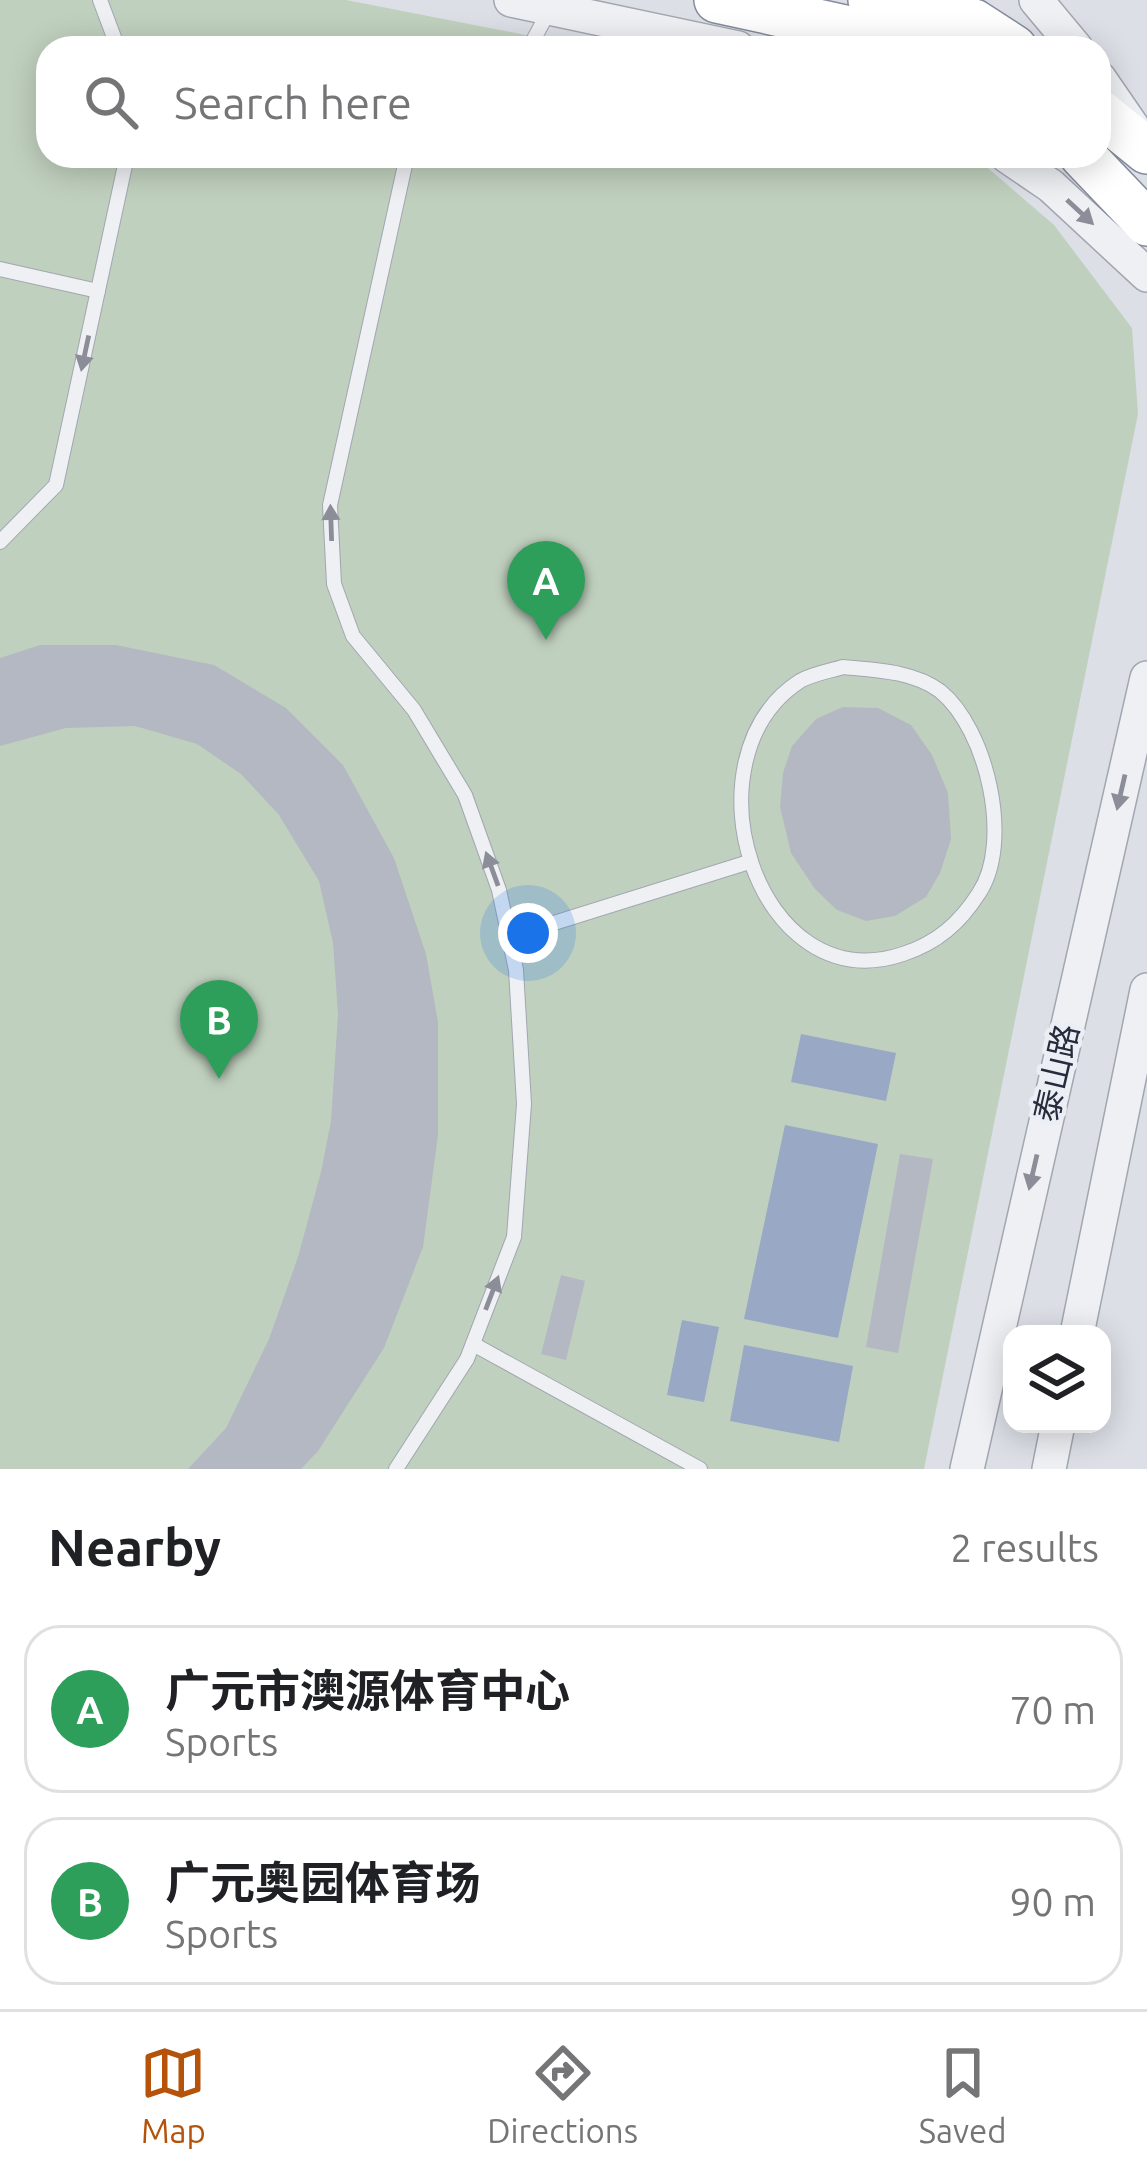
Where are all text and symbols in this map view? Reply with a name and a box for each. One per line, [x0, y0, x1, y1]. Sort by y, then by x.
search box [36, 36, 1111, 168]
icon: search [78, 69, 144, 135]
text: Search here [174, 77, 412, 128]
one-way arrow [1065, 198, 1094, 225]
one-way arrow [74, 334, 93, 372]
one-way arrow [321, 503, 340, 541]
pin: A [507, 541, 585, 640]
one-way arrow [1110, 774, 1129, 812]
one-way arrow [481, 851, 500, 887]
your location [498, 903, 558, 963]
pin: B [180, 980, 258, 1079]
street label: 泰山路 [1026, 1020, 1085, 1125]
one-way arrow [1023, 1154, 1042, 1192]
one-way arrow [484, 1275, 503, 1311]
map controls [1003, 1325, 1111, 1433]
button: layers [1003, 1325, 1111, 1433]
text: Nearby [48, 1518, 221, 1576]
text: 2 results [950, 1526, 1099, 1569]
text: 广元市澳源体育中心 [165, 1665, 570, 1716]
text: A [76, 1688, 104, 1731]
text: 70 m [1009, 1688, 1096, 1731]
text: Sports [165, 1720, 278, 1763]
text: 广元奥园体育场 [165, 1857, 480, 1908]
text: B [77, 1880, 103, 1923]
text: 90 m [1009, 1880, 1096, 1923]
text: Sports [165, 1912, 278, 1955]
tab: Map [140, 2040, 206, 2149]
tab: Directions [487, 2040, 638, 2149]
tab: Saved [919, 2040, 1007, 2149]

